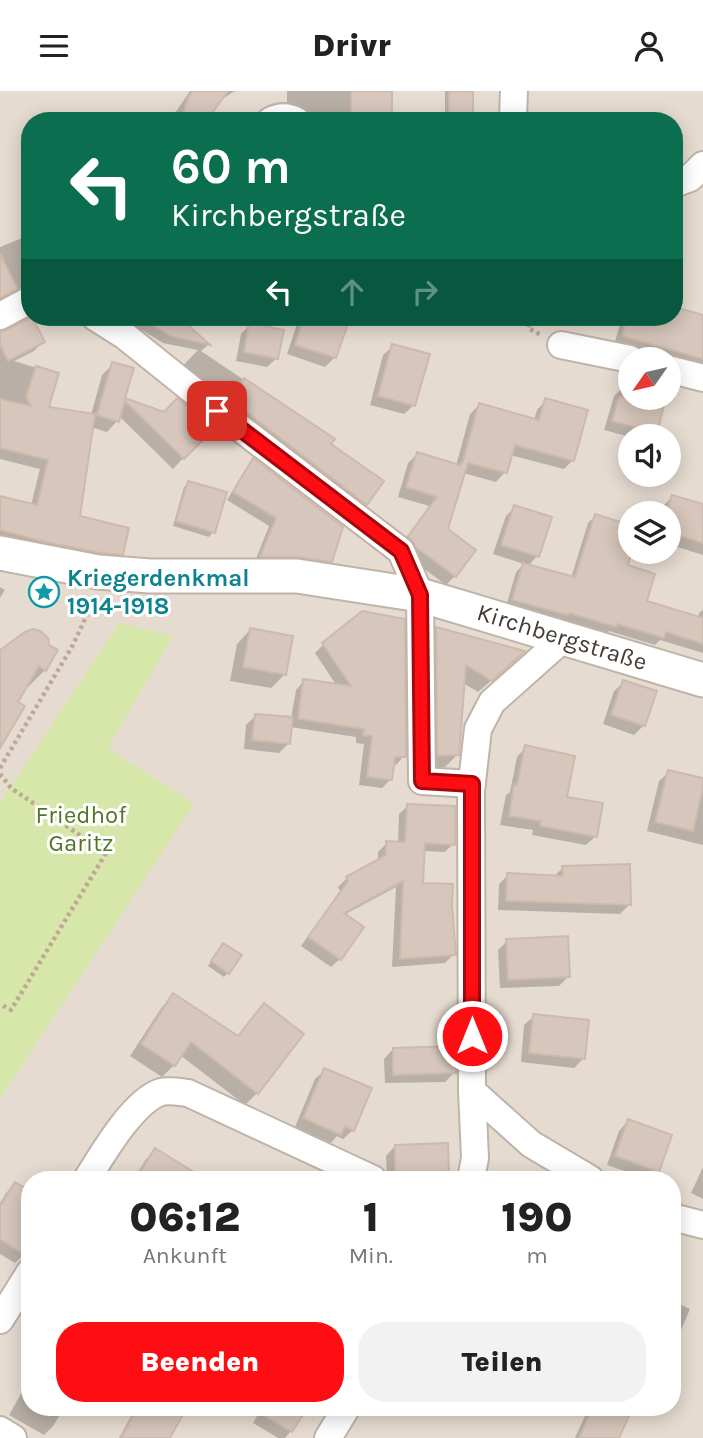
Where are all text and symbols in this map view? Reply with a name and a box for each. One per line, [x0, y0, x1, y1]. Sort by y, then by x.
icon: menu [35, 27, 73, 65]
text: Drivr [312, 27, 391, 64]
icon: person [630, 27, 668, 65]
text: 60 m [171, 138, 291, 195]
icon: left [56, 140, 147, 231]
text: Kirchbergstraße [171, 197, 406, 234]
icon: left [260, 273, 298, 311]
icon: ahead [333, 273, 371, 311]
icon: right [406, 273, 444, 311]
north arrow [618, 347, 681, 409]
map controls [618, 347, 681, 564]
pin [187, 381, 247, 441]
icon: arrive [198, 392, 236, 430]
button: sound [618, 424, 681, 487]
button: layers [618, 501, 681, 564]
place label: Kriegerdenkmal 1914-1918 [67, 564, 250, 620]
place icon: Kriegerdenkmal 1914-1918 [27, 575, 61, 609]
street label: Kirchbergstraße [474, 598, 650, 676]
park label: Friedhof Garitz [36, 801, 127, 857]
position arrow [435, 999, 509, 1073]
text: 06:12 [129, 1192, 240, 1242]
text: 1 [363, 1192, 379, 1242]
text: 190 [501, 1192, 573, 1242]
text: Ankunft [143, 1242, 227, 1269]
text: Min. [349, 1242, 393, 1269]
text: m [526, 1242, 548, 1269]
button: Beenden [56, 1322, 344, 1402]
button: Teilen [358, 1322, 646, 1402]

